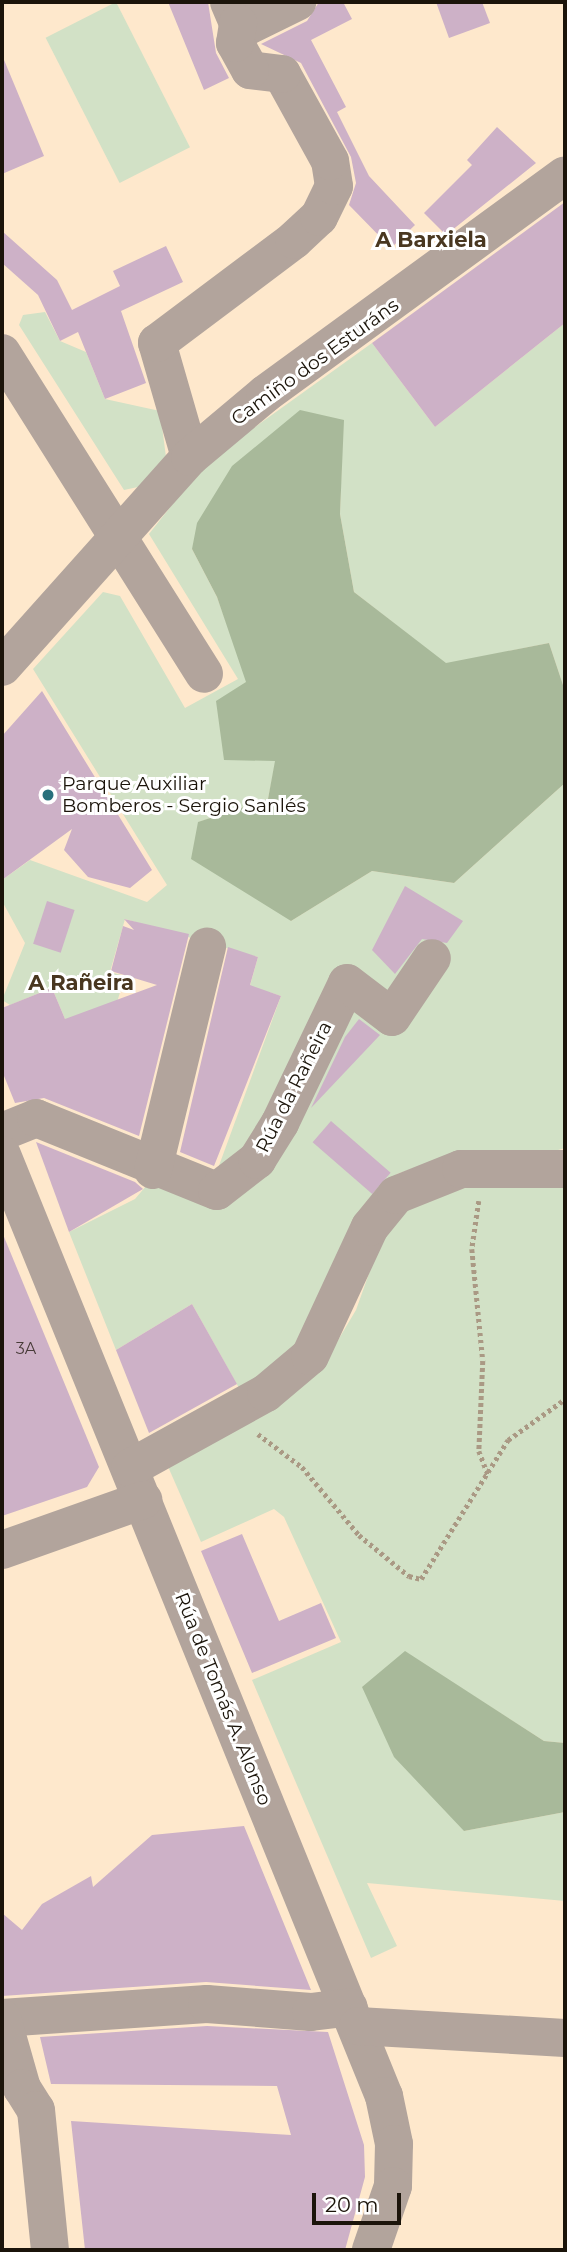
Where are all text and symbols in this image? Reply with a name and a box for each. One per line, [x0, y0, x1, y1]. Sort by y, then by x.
district label: A Barxiela [375, 227, 487, 253]
street label: Camiño dos Esturáns [227, 294, 403, 430]
place label: Parque Auxiliar Bomberos - Sergio Sanlés [62, 773, 306, 817]
marker: Parque Auxiliar Bomberos - Sergio Sanlés [40, 787, 56, 803]
district label: A Rañeira [28, 970, 134, 996]
street label: Rúa da Rañeira [251, 1018, 337, 1156]
house number: 3A [16, 1339, 36, 1359]
street label: Rúa de Tomás A. Alonso [170, 1589, 276, 1809]
scale bar [315, 2178, 404, 2222]
text: 20 m [325, 2192, 379, 2217]

